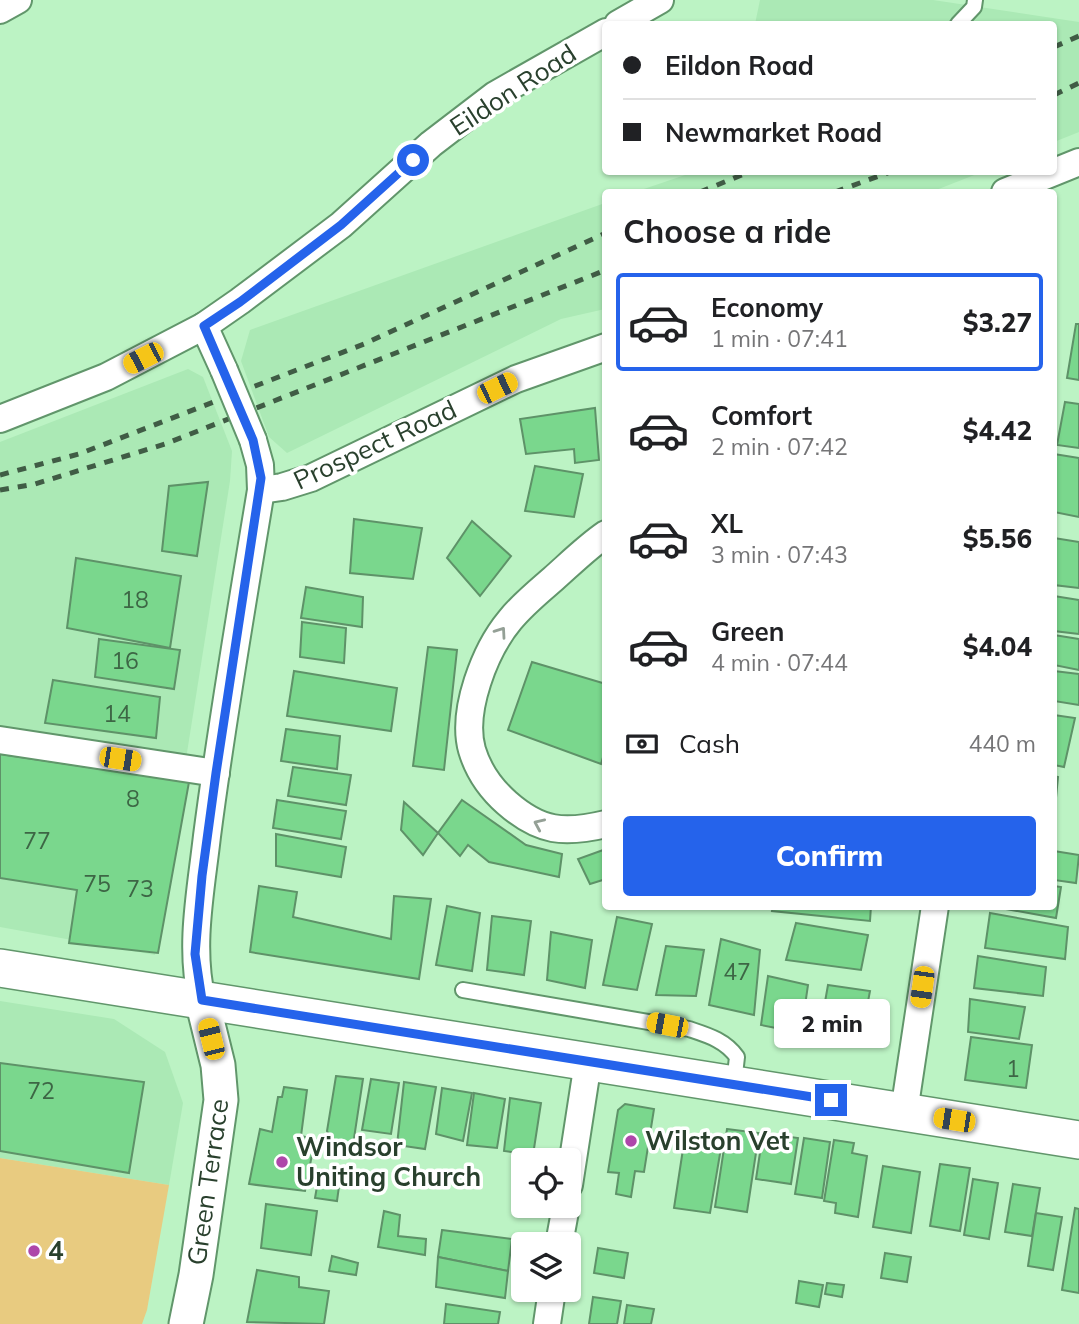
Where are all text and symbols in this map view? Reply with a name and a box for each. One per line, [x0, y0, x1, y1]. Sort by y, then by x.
street label: Eildon Road [443, 37, 582, 143]
text: Eildon Road [665, 49, 814, 82]
text: Newmarket Road [665, 116, 882, 149]
route start [397, 144, 429, 176]
text: Choose a ride [623, 211, 831, 251]
icon: car [627, 291, 690, 354]
text: Economy [711, 291, 823, 324]
text: $3.27 [963, 306, 1032, 339]
text: 1 min · 07:41 [711, 324, 848, 353]
car [120, 339, 167, 377]
car [474, 369, 521, 407]
street label: Prospect Road [288, 392, 461, 497]
icon: car [627, 399, 690, 462]
text: Comfort [711, 399, 812, 432]
text: $4.42 [963, 414, 1032, 447]
text: 2 min · 07:42 [711, 432, 848, 461]
icon: car [627, 507, 690, 570]
text: XL [711, 507, 743, 540]
text: $5.56 [963, 522, 1032, 555]
text: 3 min · 07:43 [711, 540, 848, 569]
house number: 18 [121, 585, 149, 614]
icon: car [627, 615, 690, 678]
text: Green [711, 615, 784, 648]
one-way arrow [493, 627, 506, 640]
text: $4.04 [963, 630, 1032, 663]
house number: 16 [111, 646, 139, 675]
text: 4 min · 07:44 [711, 648, 848, 677]
house number: 14 [103, 699, 131, 728]
icon: cash [623, 725, 661, 763]
text: Cash [679, 727, 740, 760]
text: 440 m [968, 729, 1036, 758]
car [98, 745, 143, 773]
house number: 8 [126, 784, 140, 813]
button: Confirm [623, 816, 1036, 896]
one-way arrow [534, 818, 546, 832]
house number: 77 [23, 826, 51, 855]
house number: 75 [83, 869, 111, 898]
house number: 73 [126, 874, 154, 903]
house number: 47 [723, 957, 751, 986]
car [909, 965, 936, 1009]
callout: 2 min [773, 998, 889, 1048]
text: 2 min [801, 1009, 863, 1038]
car [645, 1011, 690, 1039]
car [196, 1016, 227, 1062]
house number: 1 [1006, 1054, 1020, 1083]
house number: 72 [27, 1076, 55, 1105]
route end [815, 1084, 847, 1116]
street label: Green Terrace [180, 1097, 236, 1267]
car [932, 1106, 977, 1134]
place label: Wilston Vet [645, 1124, 790, 1157]
place label: Windsor Uniting Church [296, 1130, 481, 1193]
marker: Wilston Vet [623, 1133, 639, 1149]
map controls [511, 1148, 581, 1302]
button: locate [511, 1148, 581, 1218]
marker: Windsor Uniting Church [274, 1154, 290, 1170]
button: layers [511, 1232, 581, 1302]
place label: 4 [48, 1234, 64, 1267]
marker: 4 [26, 1243, 42, 1259]

